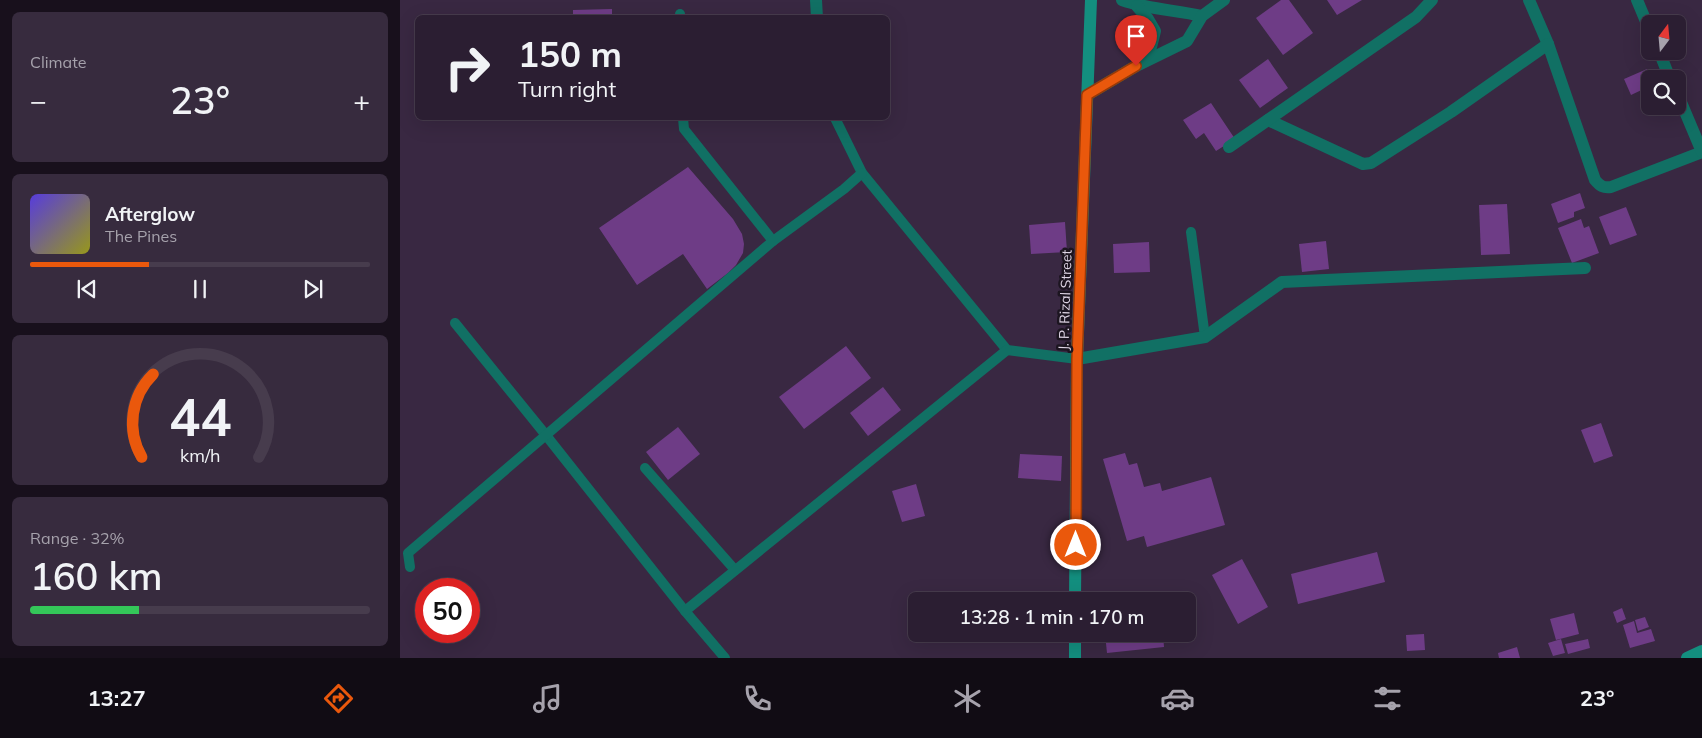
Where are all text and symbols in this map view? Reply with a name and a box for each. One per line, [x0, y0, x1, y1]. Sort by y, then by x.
pin [1115, 15, 1157, 66]
north arrow [1641, 15, 1686, 60]
map controls [1641, 15, 1686, 115]
icon: arrive [1122, 22, 1150, 50]
text: 150 m [518, 32, 622, 76]
icon: right [435, 35, 500, 100]
text: Climate [30, 52, 86, 72]
button: search [1641, 70, 1686, 115]
text: Turn right [518, 75, 616, 103]
text: 23° [170, 76, 230, 124]
text: − [30, 83, 47, 118]
text: + [353, 83, 370, 118]
text: Afterglow [105, 202, 195, 226]
text: The Pines [105, 226, 177, 246]
street label: J. P. Rizal Street [1054, 249, 1076, 351]
icon: previous [73, 275, 101, 303]
icon: pause [186, 275, 214, 303]
icon: next [299, 275, 327, 303]
text: 44 [169, 384, 231, 449]
text: km/h [180, 444, 220, 466]
position arrow [1049, 518, 1101, 570]
text: Range · 32% [30, 528, 125, 548]
text: 160 km [30, 552, 163, 600]
speed limit sign: 50 [415, 578, 480, 643]
text: 13:28 · 1 min · 170 m [959, 605, 1145, 629]
icon: directions [321, 681, 356, 716]
icon: music [530, 681, 565, 716]
icon: phone [740, 681, 775, 716]
icon: climate [950, 681, 985, 716]
icon: car [1160, 681, 1195, 716]
icon: filters [1370, 681, 1405, 716]
text: 13:27 [87, 684, 146, 712]
text: 23° [1580, 684, 1614, 712]

